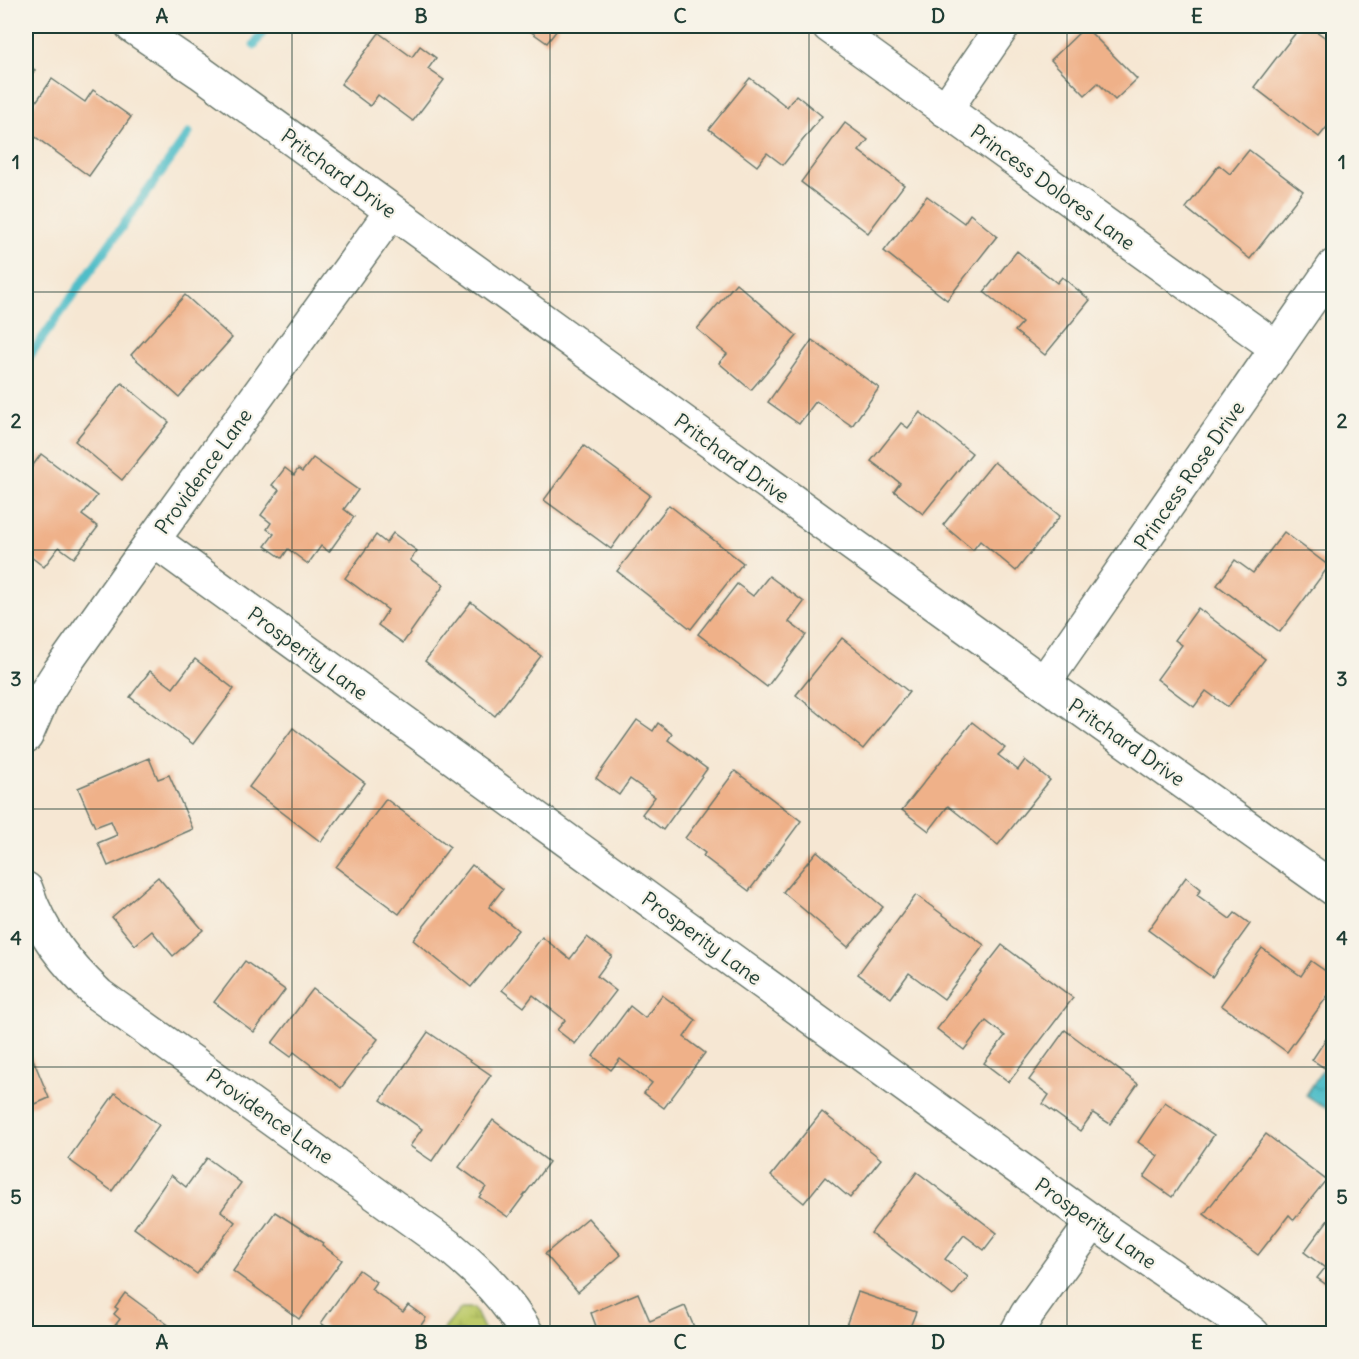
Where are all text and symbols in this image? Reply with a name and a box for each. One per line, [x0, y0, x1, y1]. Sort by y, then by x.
text: A [156, 3, 169, 28]
text: B [414, 3, 428, 28]
text: C [673, 3, 687, 28]
text: D [931, 3, 945, 28]
text: E [1191, 3, 1203, 28]
street label: Princess Dolores Lane [966, 119, 1140, 255]
street label: Pritchard Drive [277, 123, 401, 223]
text: 1 [12, 149, 20, 174]
text: 1 [1338, 149, 1346, 174]
street label: Princess Rose Drive [1128, 396, 1250, 554]
street label: Providence Lane [149, 403, 257, 539]
text: 2 [11, 408, 22, 433]
street label: Pritchard Drive [670, 408, 794, 508]
text: 2 [1337, 408, 1348, 433]
street label: Prosperity Lane [243, 601, 373, 705]
text: 3 [10, 666, 22, 691]
text: 3 [1336, 666, 1348, 691]
street label: Pritchard Drive [1064, 693, 1190, 791]
street label: Prosperity Lane [637, 886, 767, 990]
text: 4 [10, 925, 22, 950]
text: 4 [1336, 925, 1348, 950]
street label: Providence Lane [202, 1063, 338, 1169]
street label: Prosperity Lane [1030, 1172, 1162, 1274]
text: 5 [10, 1184, 22, 1209]
text: 5 [1336, 1184, 1348, 1209]
text: A [156, 1329, 169, 1354]
text: B [414, 1329, 428, 1354]
text: C [673, 1329, 687, 1354]
text: D [931, 1329, 945, 1354]
text: E [1191, 1329, 1203, 1354]

